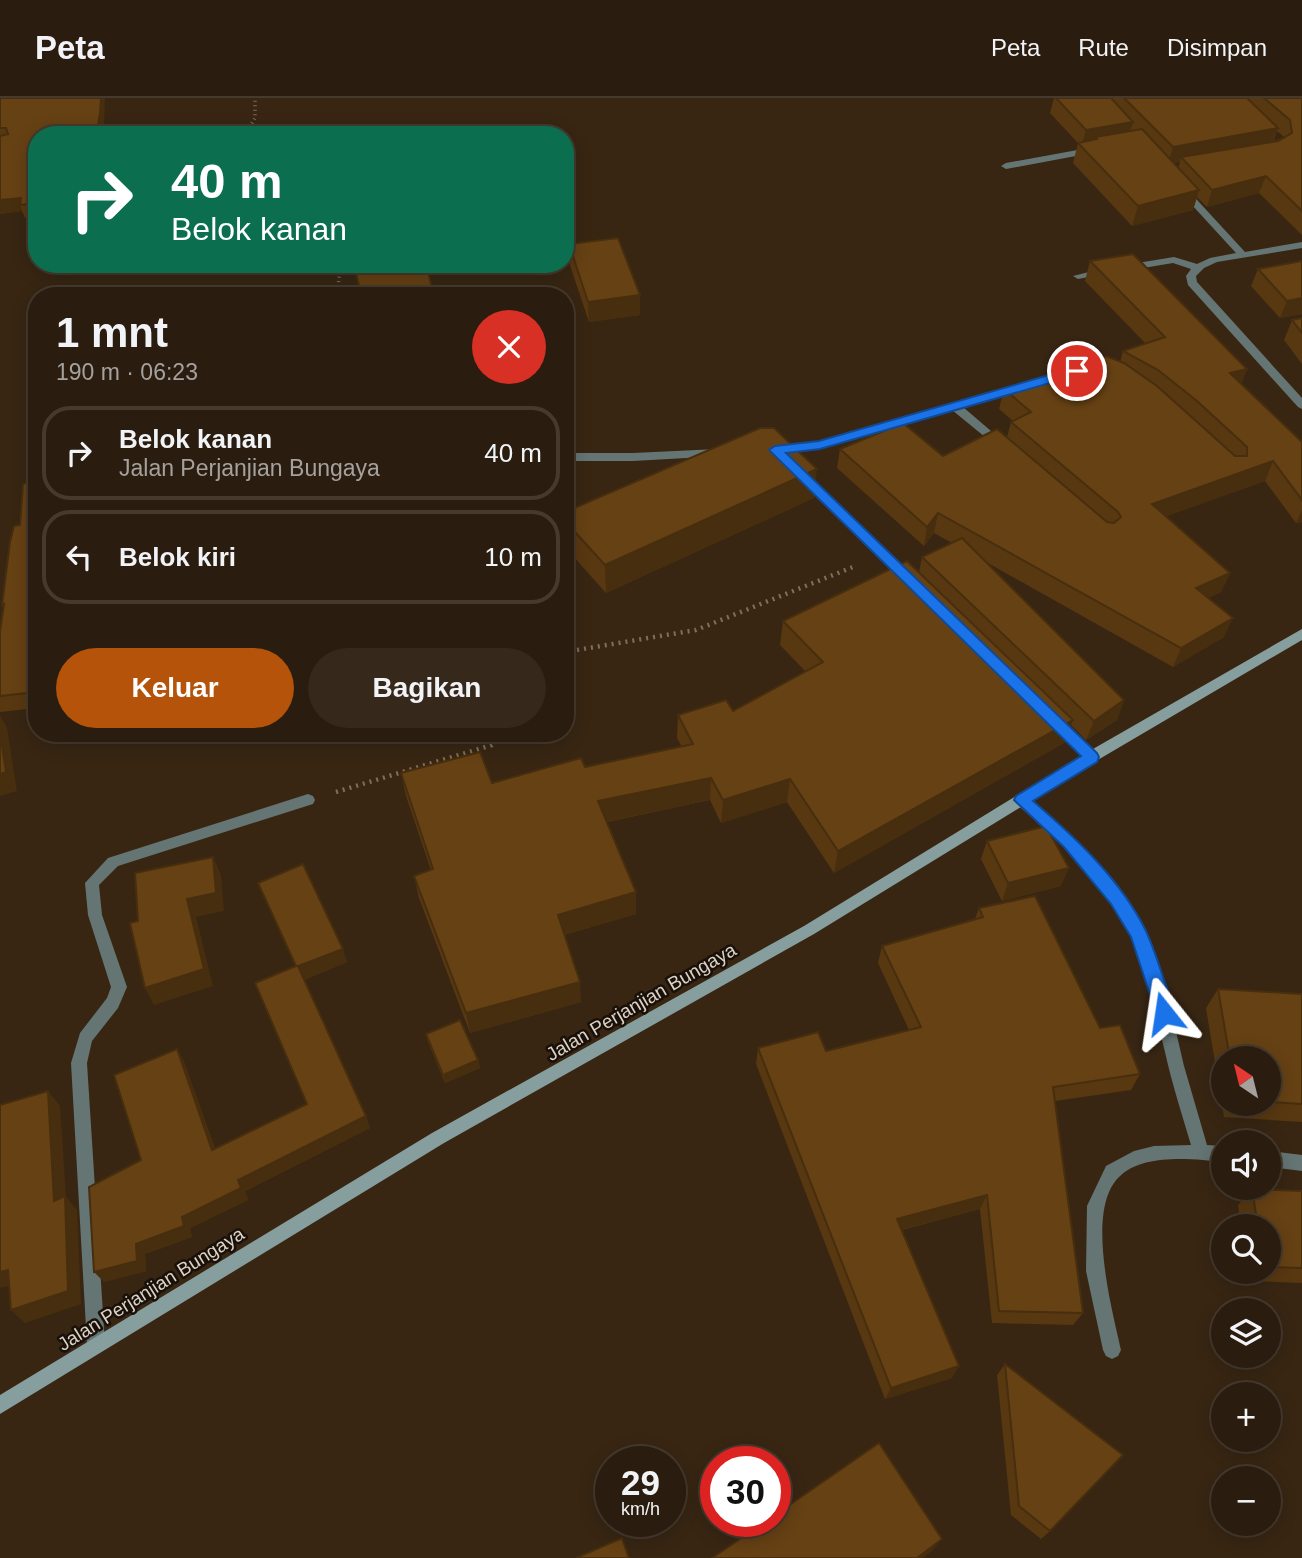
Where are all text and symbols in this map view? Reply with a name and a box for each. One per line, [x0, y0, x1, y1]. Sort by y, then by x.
text: Peta [35, 29, 105, 66]
text: Peta [991, 34, 1040, 61]
text: Rute [1078, 34, 1129, 61]
text: Disimpan [1167, 34, 1267, 61]
icon: right [56, 154, 147, 245]
text: 40 m [171, 154, 283, 208]
text: Belok kanan [171, 211, 347, 247]
text: 1 mnt [56, 309, 168, 356]
button: close [472, 310, 546, 384]
pin [1047, 341, 1107, 401]
icon: arrive [1058, 352, 1096, 390]
text: 190 m · 06:23 [56, 359, 198, 385]
text: Belok kanan [119, 424, 272, 454]
icon: right [60, 434, 98, 472]
text: 40 m [484, 438, 542, 468]
text: Jalan Perjanjian Bungaya [119, 455, 380, 481]
icon: left [60, 538, 98, 576]
text: Belok kiri [119, 542, 236, 572]
text: 10 m [484, 542, 542, 572]
button: Keluar [56, 648, 294, 728]
button: Bagikan [308, 648, 546, 728]
street label: Jalan Perjanjian Bungaya [542, 939, 740, 1065]
position arrow [1127, 976, 1201, 1050]
north arrow [1211, 1046, 1281, 1116]
map controls [1211, 1046, 1281, 1536]
button: sound [1211, 1130, 1281, 1200]
button: search [1211, 1214, 1281, 1284]
street label: Jalan Perjanjian Bungaya [54, 1223, 248, 1355]
button: layers [1211, 1298, 1281, 1368]
button: + [1211, 1382, 1281, 1452]
speed limit sign: 30 [700, 1446, 791, 1537]
text: 29 [621, 1463, 660, 1502]
button: − [1211, 1466, 1281, 1536]
text: km/h [621, 1499, 660, 1519]

